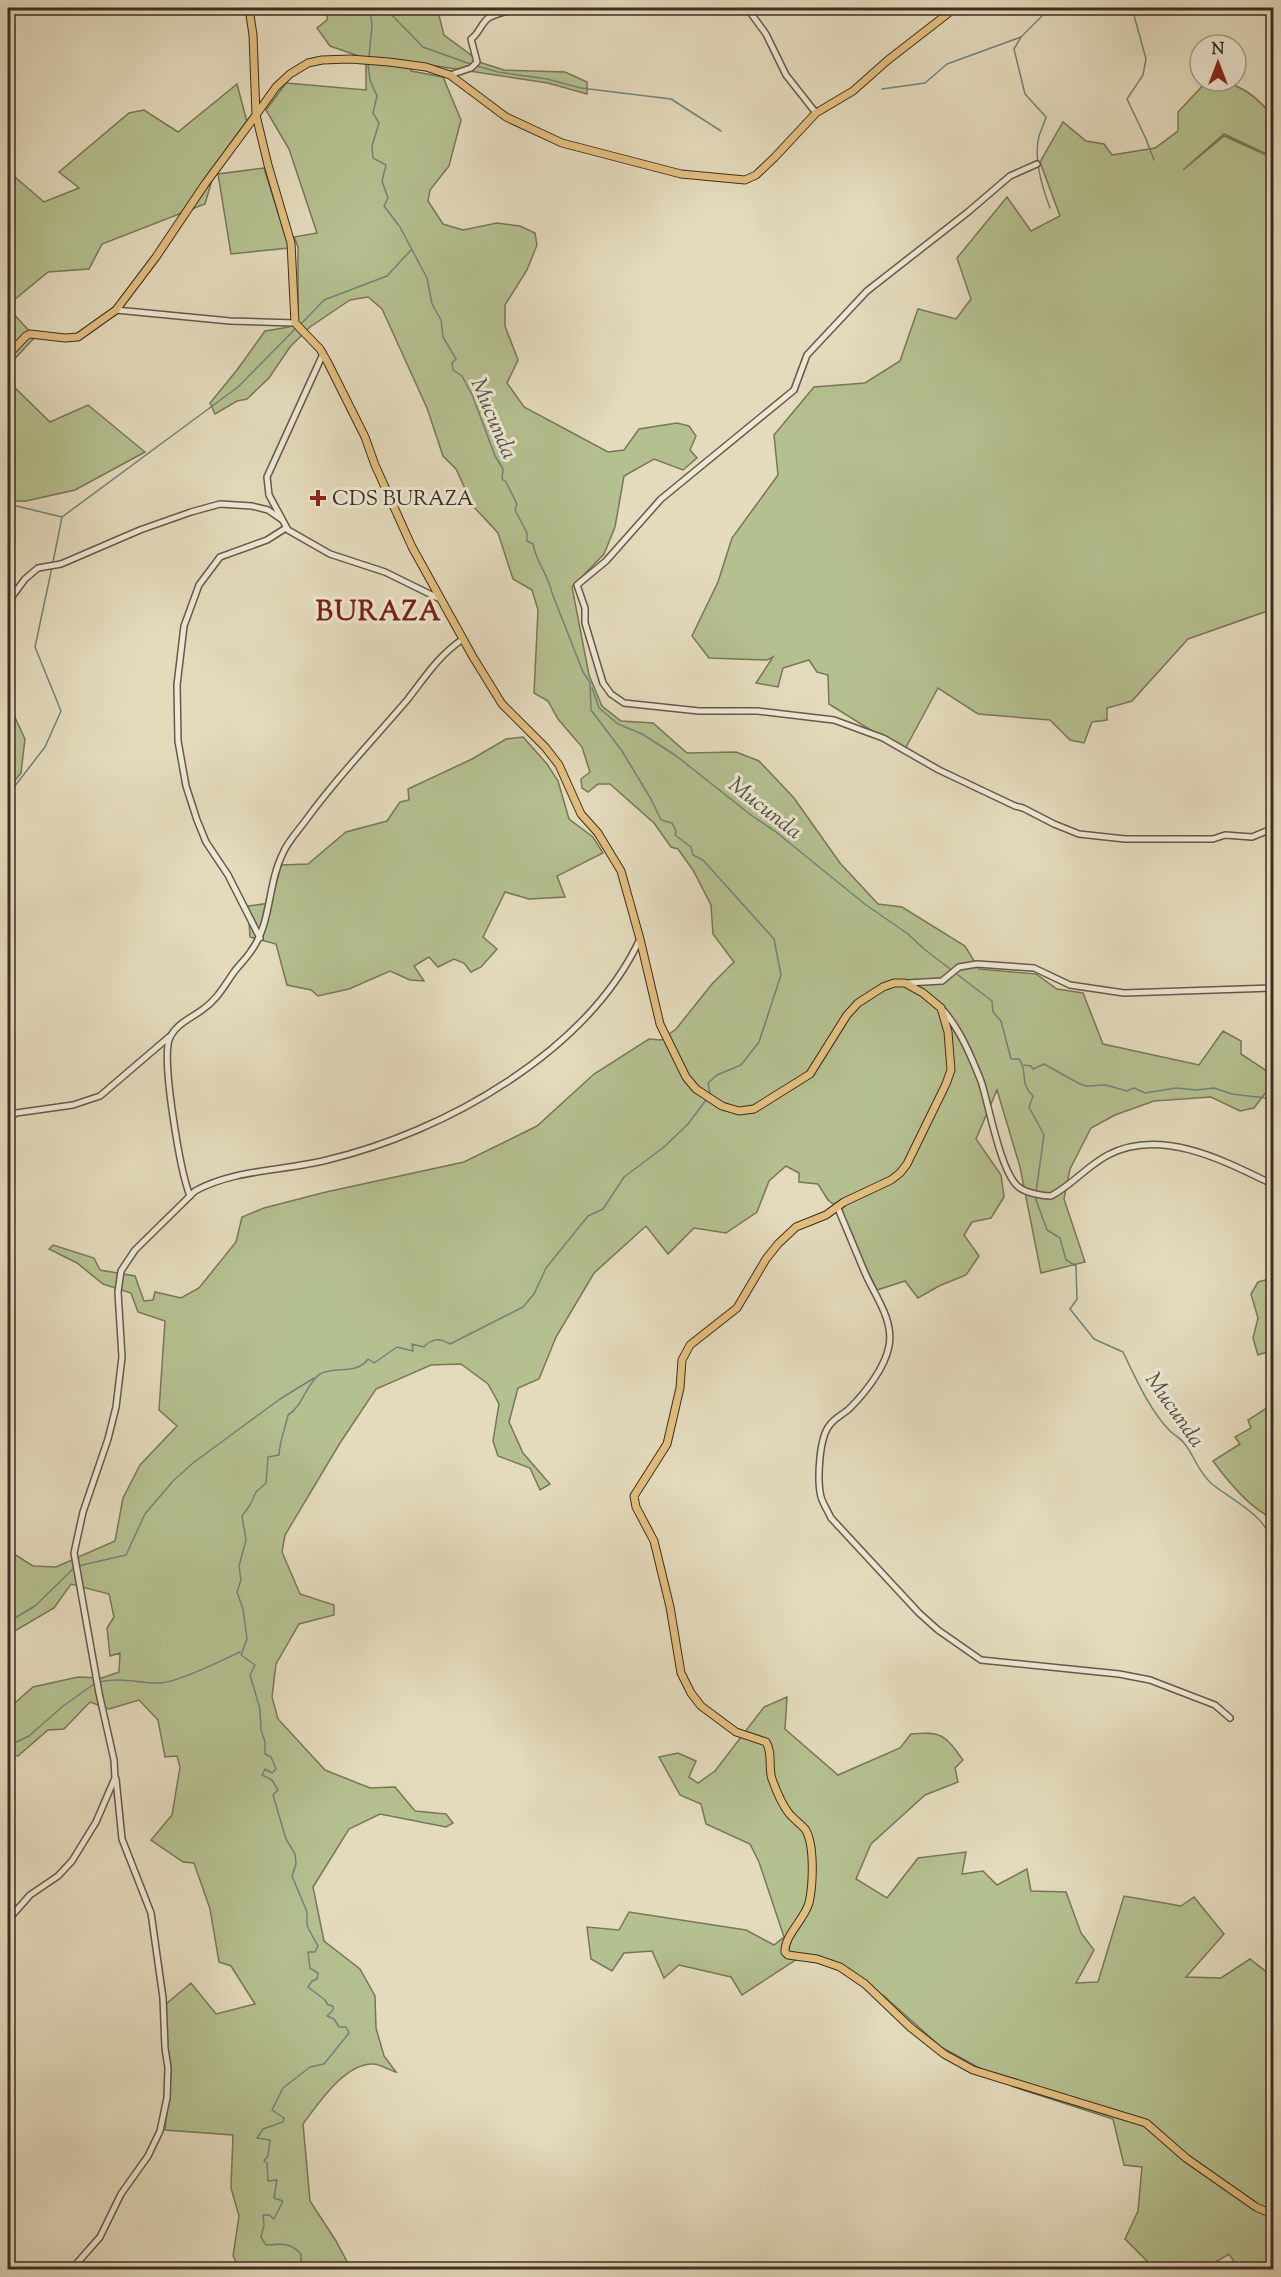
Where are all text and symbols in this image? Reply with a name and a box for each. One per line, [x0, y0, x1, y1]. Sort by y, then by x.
north arrow [1188, 33, 1248, 93]
text: N [1212, 39, 1225, 62]
water label: Mucunda [461, 373, 524, 465]
place label: CDS BURAZA [332, 485, 474, 515]
marker: CDS BURAZA [309, 489, 327, 507]
district label: BURAZA [316, 594, 442, 633]
water label: Mucunda [721, 770, 808, 848]
water label: Mucunda [1136, 1366, 1211, 1455]

